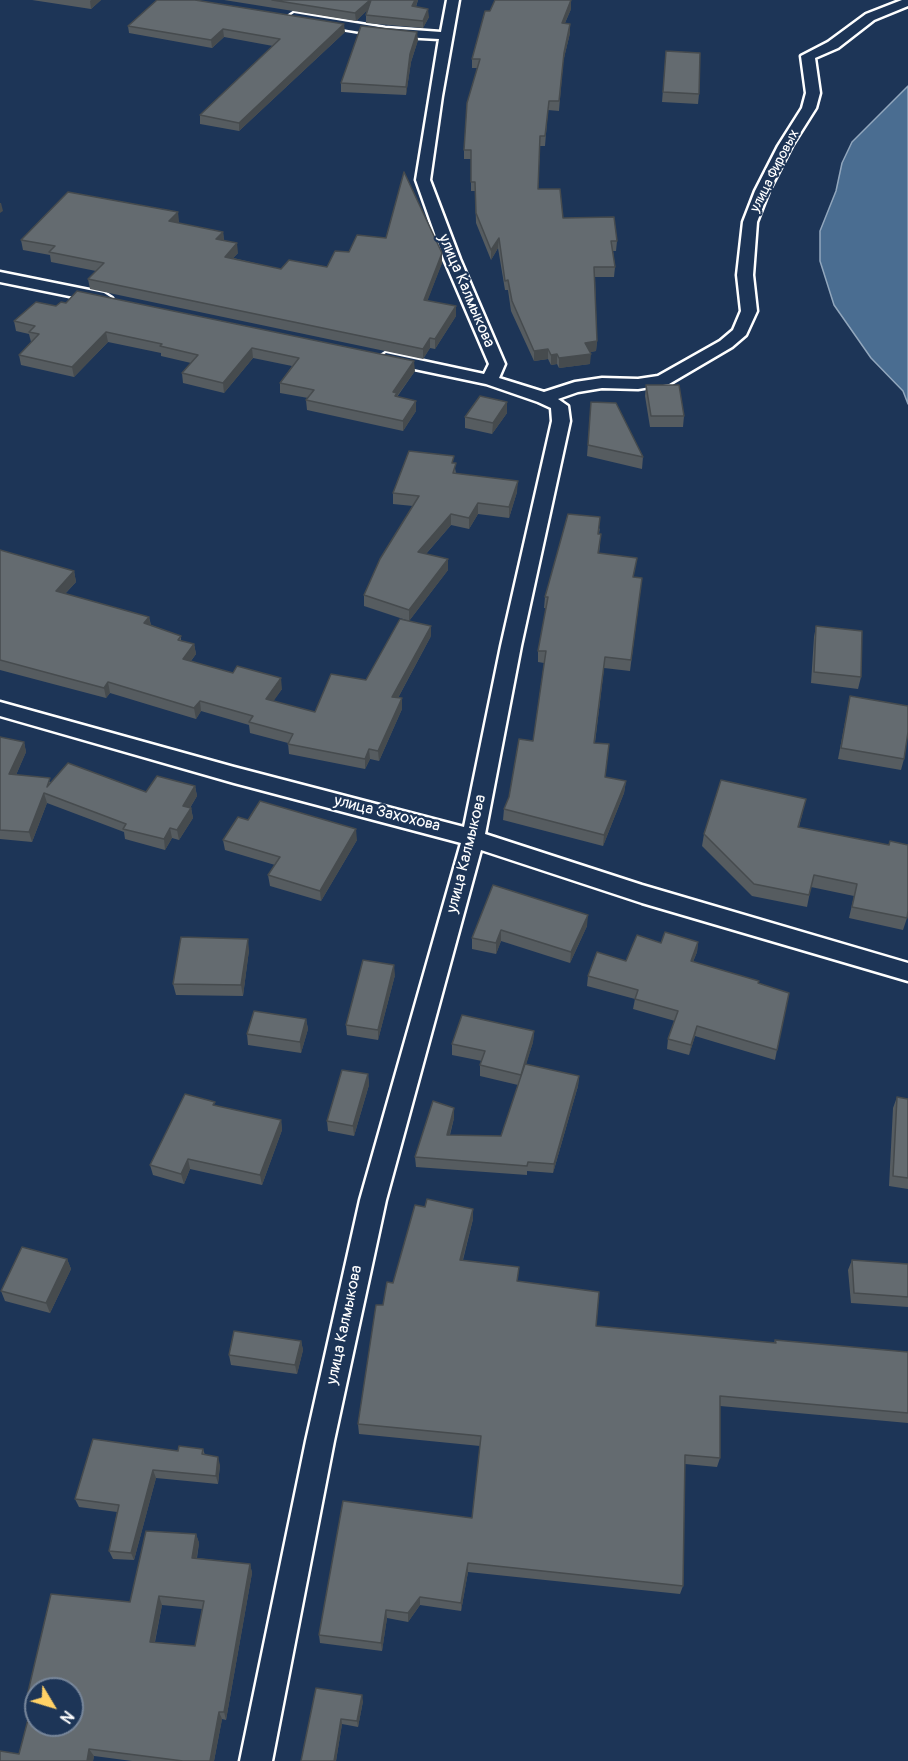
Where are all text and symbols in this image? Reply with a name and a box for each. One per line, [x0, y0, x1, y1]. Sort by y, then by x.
street label: улица Фировых [747, 127, 803, 215]
street label: улица Калмыкова [433, 231, 499, 351]
street label: улица Захохова [332, 792, 442, 836]
street label: улица Калмыкова [443, 793, 491, 915]
street label: улица Калмыкова [323, 1264, 367, 1386]
north arrow [24, 1677, 84, 1737]
text: N [55, 1706, 78, 1727]

